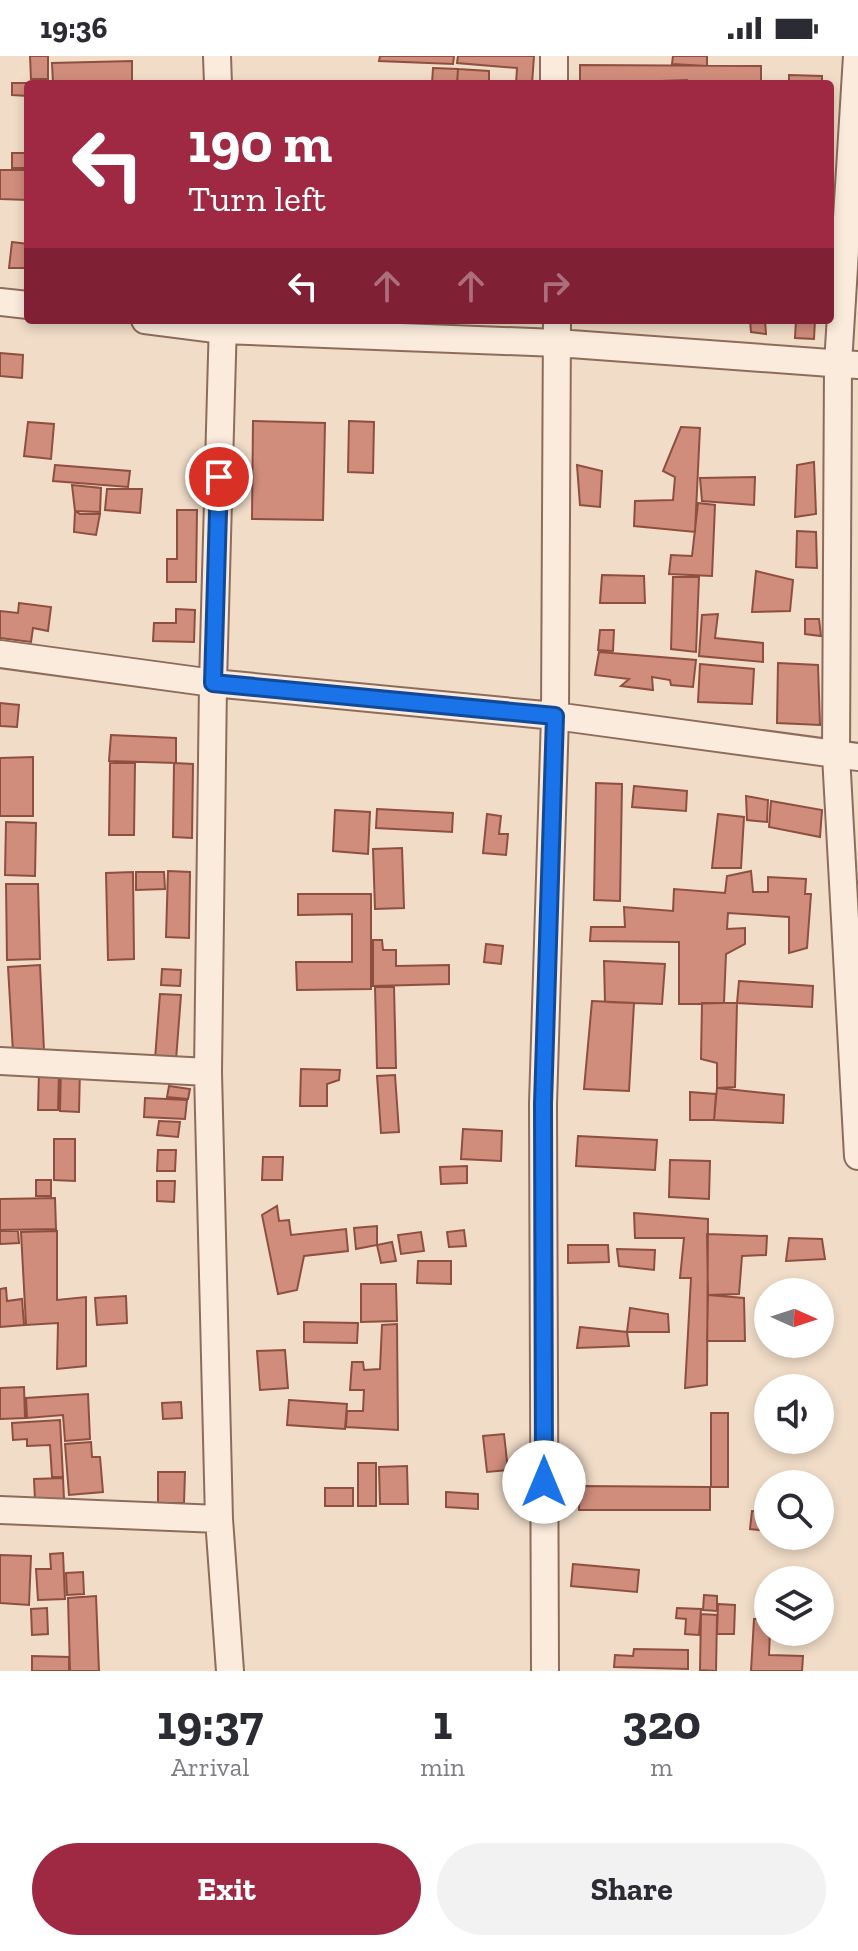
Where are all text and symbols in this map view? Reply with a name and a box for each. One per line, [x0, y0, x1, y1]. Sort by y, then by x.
text: 19:36 [40, 10, 108, 46]
text: 190 m [188, 109, 332, 176]
icon: left [56, 112, 160, 216]
text: Turn left [188, 177, 326, 220]
icon: left [281, 264, 325, 308]
icon: ahead [365, 264, 409, 308]
icon: ahead [449, 264, 493, 308]
icon: right [533, 264, 577, 308]
pin [185, 443, 253, 511]
icon: arrive [197, 455, 241, 499]
north arrow [754, 1278, 834, 1358]
map controls [754, 1278, 834, 1646]
button: sound [754, 1374, 834, 1454]
position arrow [502, 1440, 586, 1524]
button: search [754, 1470, 834, 1550]
button: layers [754, 1566, 834, 1646]
text: 19:37 [157, 1694, 263, 1751]
text: 1 [433, 1694, 452, 1751]
text: 320 [622, 1694, 701, 1751]
text: Arrival [171, 1751, 249, 1783]
text: min [420, 1751, 465, 1783]
text: m [650, 1751, 673, 1783]
button: Exit [32, 1843, 421, 1935]
button: Share [437, 1843, 826, 1935]

